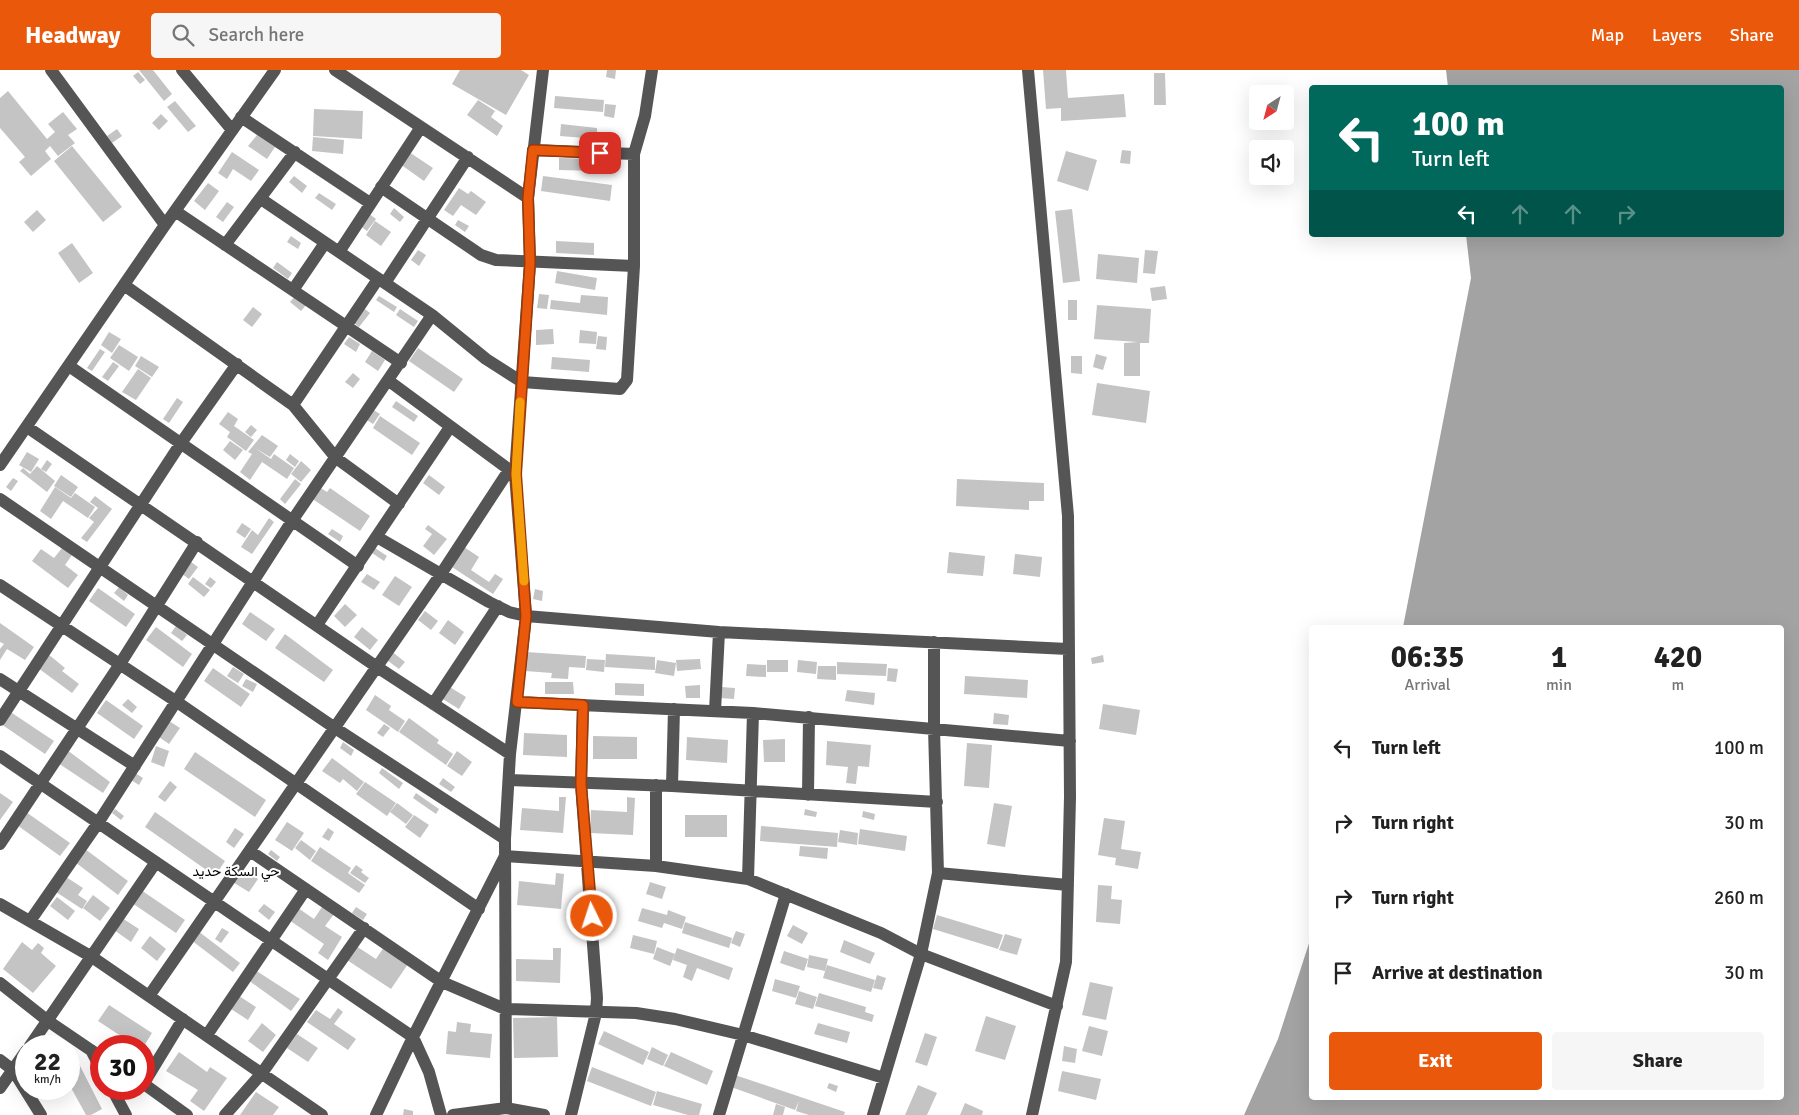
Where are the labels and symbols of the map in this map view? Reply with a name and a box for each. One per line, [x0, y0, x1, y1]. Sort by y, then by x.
north arrow [1249, 85, 1294, 130]
pin [579, 132, 621, 174]
district label: حي السكة حديد [193, 863, 279, 883]
position arrow [565, 889, 617, 941]
speed limit sign: 30 [90, 1035, 155, 1100]

